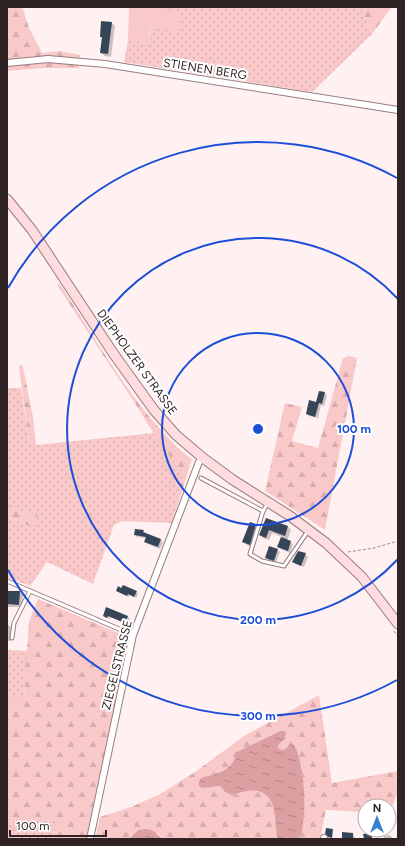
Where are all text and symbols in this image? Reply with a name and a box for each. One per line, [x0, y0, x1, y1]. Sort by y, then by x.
street label: STIENEN BERG [162, 56, 248, 82]
street label: DIEPHOLZER STRASSE [94, 307, 180, 417]
centre of rings [251, 422, 265, 436]
text: 100 m [337, 422, 371, 436]
text: 200 m [240, 613, 276, 627]
street label: ZIEGELSTRASSE [99, 619, 135, 711]
text: 300 m [240, 709, 276, 723]
north arrow [357, 798, 397, 838]
text: N [373, 802, 381, 815]
scale bar [10, 812, 106, 838]
text: 100 m [16, 819, 50, 833]

